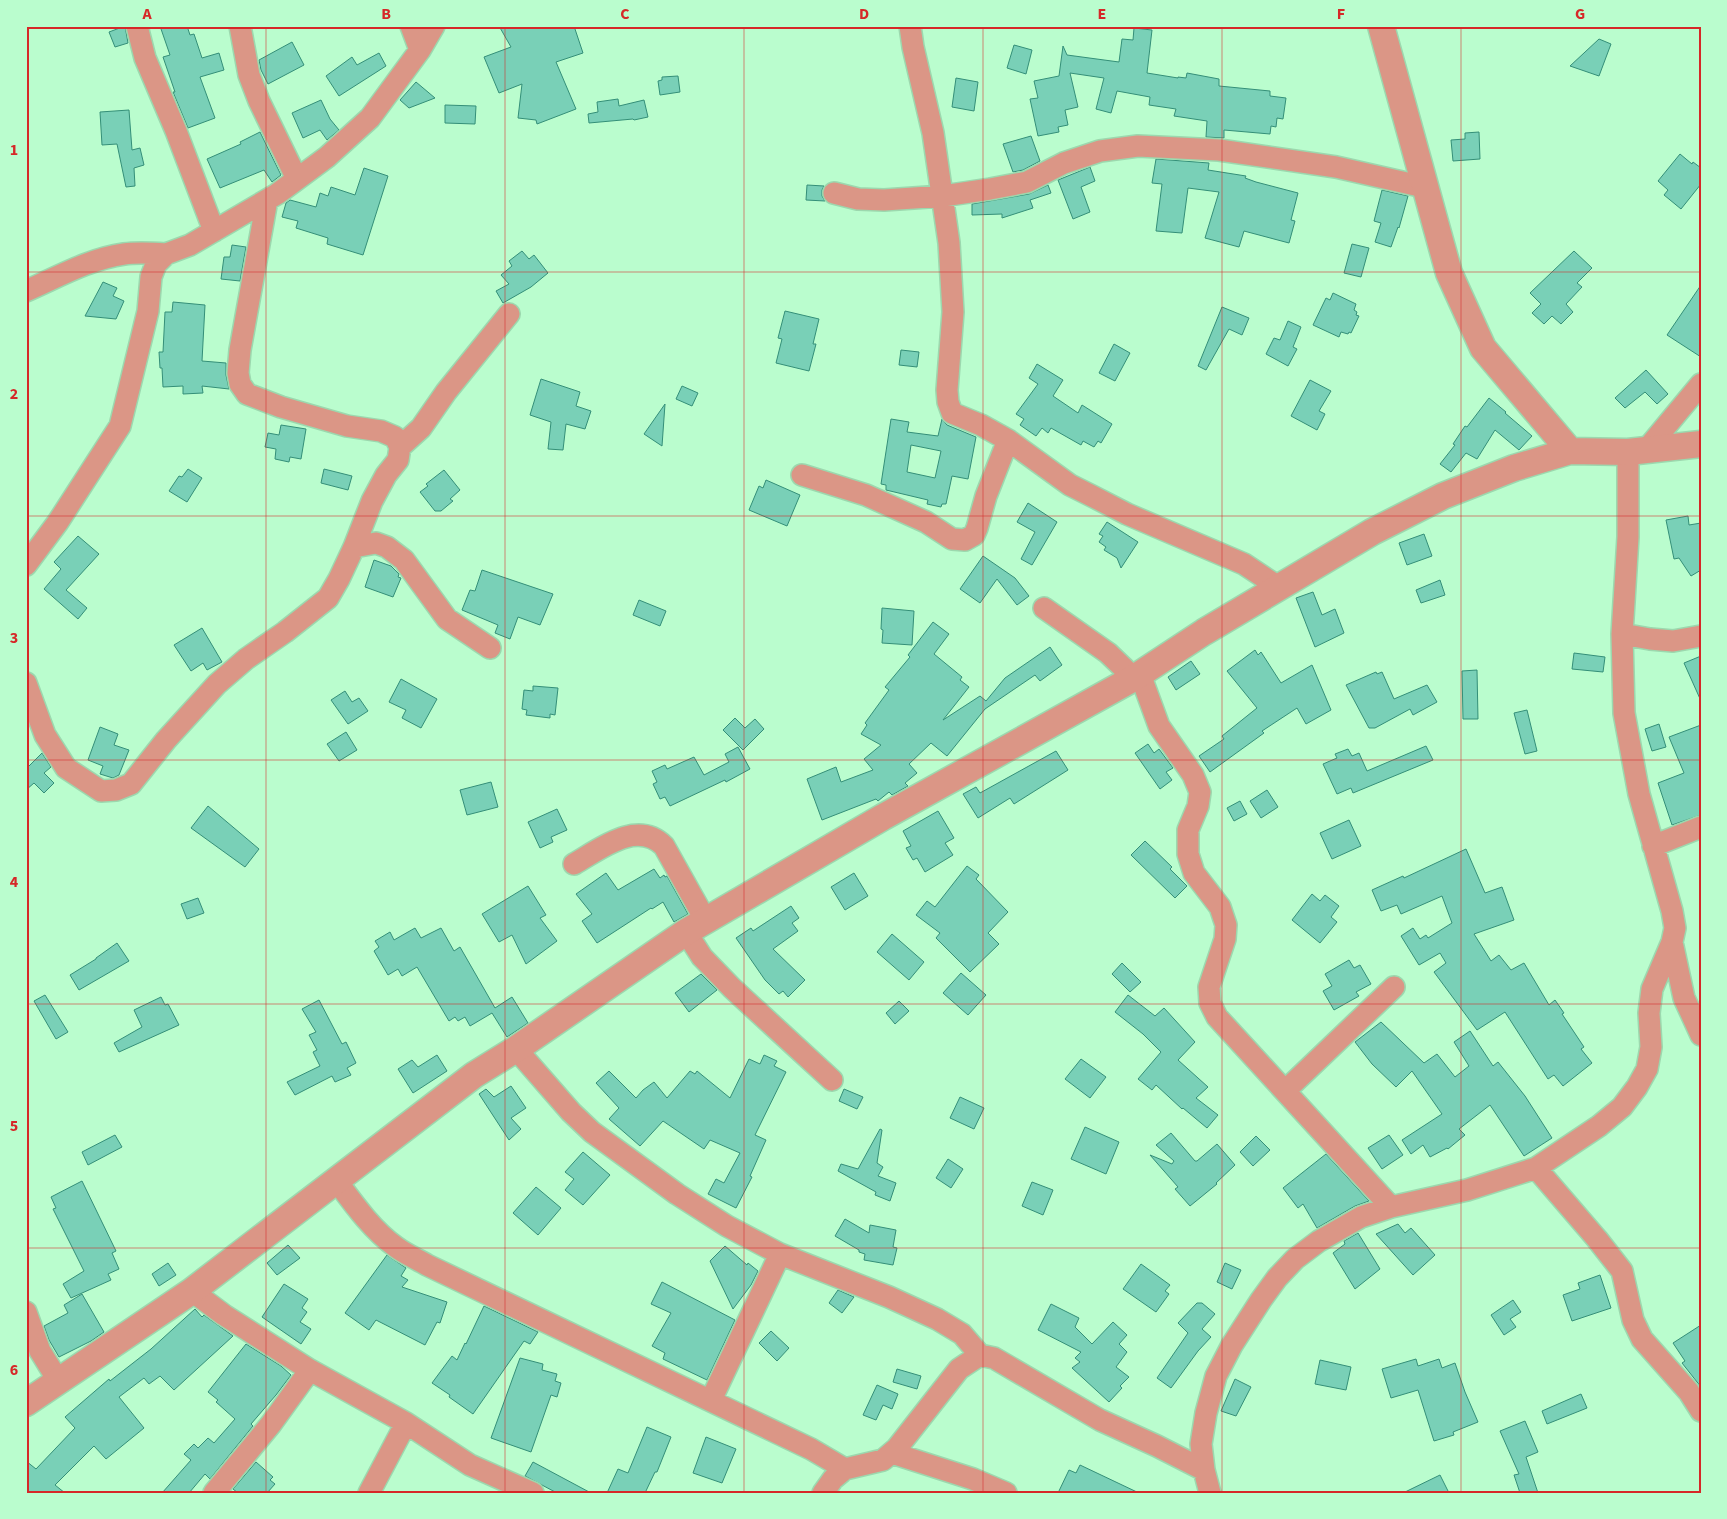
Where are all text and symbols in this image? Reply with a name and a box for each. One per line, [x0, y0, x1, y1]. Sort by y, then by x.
text: A [141, 3, 152, 25]
text: B [381, 3, 391, 25]
text: C [620, 3, 630, 25]
text: D [859, 3, 869, 25]
text: E [1098, 3, 1106, 25]
text: F [1337, 3, 1345, 25]
text: G [1575, 3, 1585, 25]
text: 1 [10, 139, 18, 161]
text: 2 [10, 383, 18, 405]
text: 3 [10, 627, 18, 649]
text: 4 [10, 871, 19, 893]
text: 5 [10, 1115, 18, 1137]
text: 6 [10, 1359, 18, 1381]

